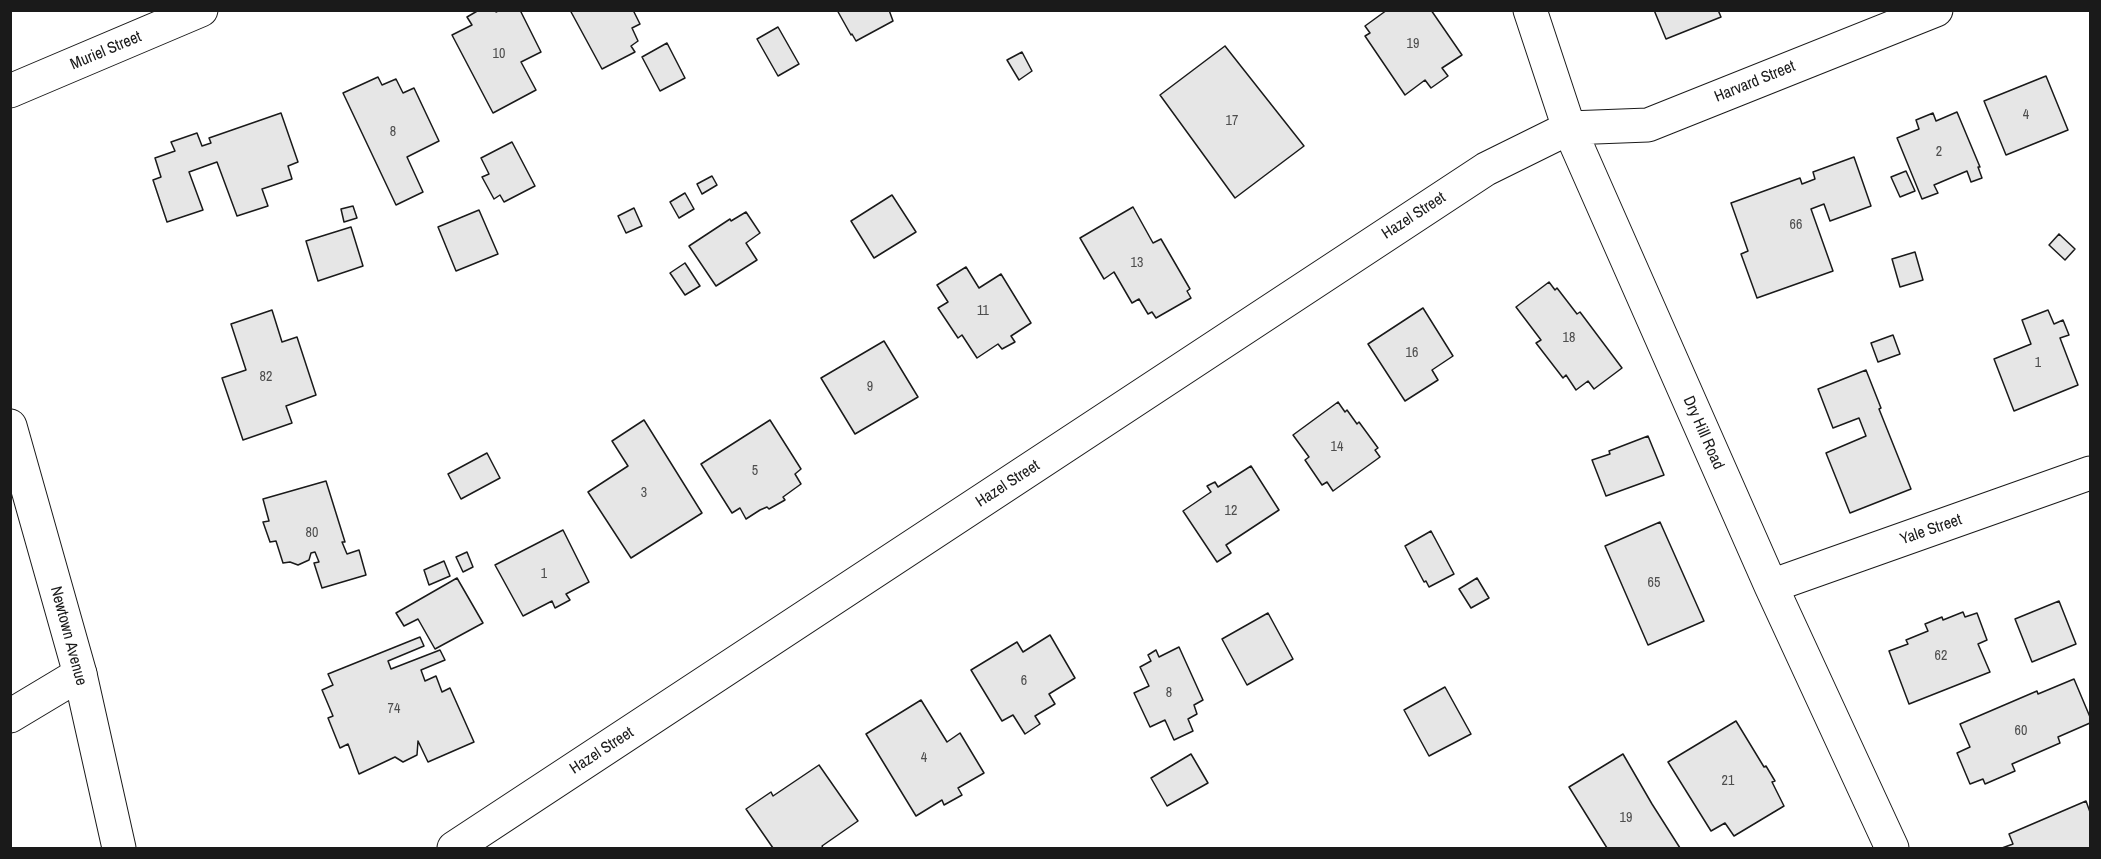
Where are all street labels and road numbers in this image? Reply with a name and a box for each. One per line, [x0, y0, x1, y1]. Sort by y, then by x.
street label: Muriel Street [68, 27, 144, 75]
street label: Harvard Street [1712, 57, 1798, 107]
street label: Hazel Street [1378, 188, 1450, 244]
street label: Dry Hill Road [1678, 393, 1728, 473]
street label: Hazel Street [972, 456, 1044, 512]
street label: Yale Street [1898, 511, 1964, 549]
street label: Newtown Avenue [46, 584, 90, 688]
street label: Hazel Street [566, 723, 638, 779]

